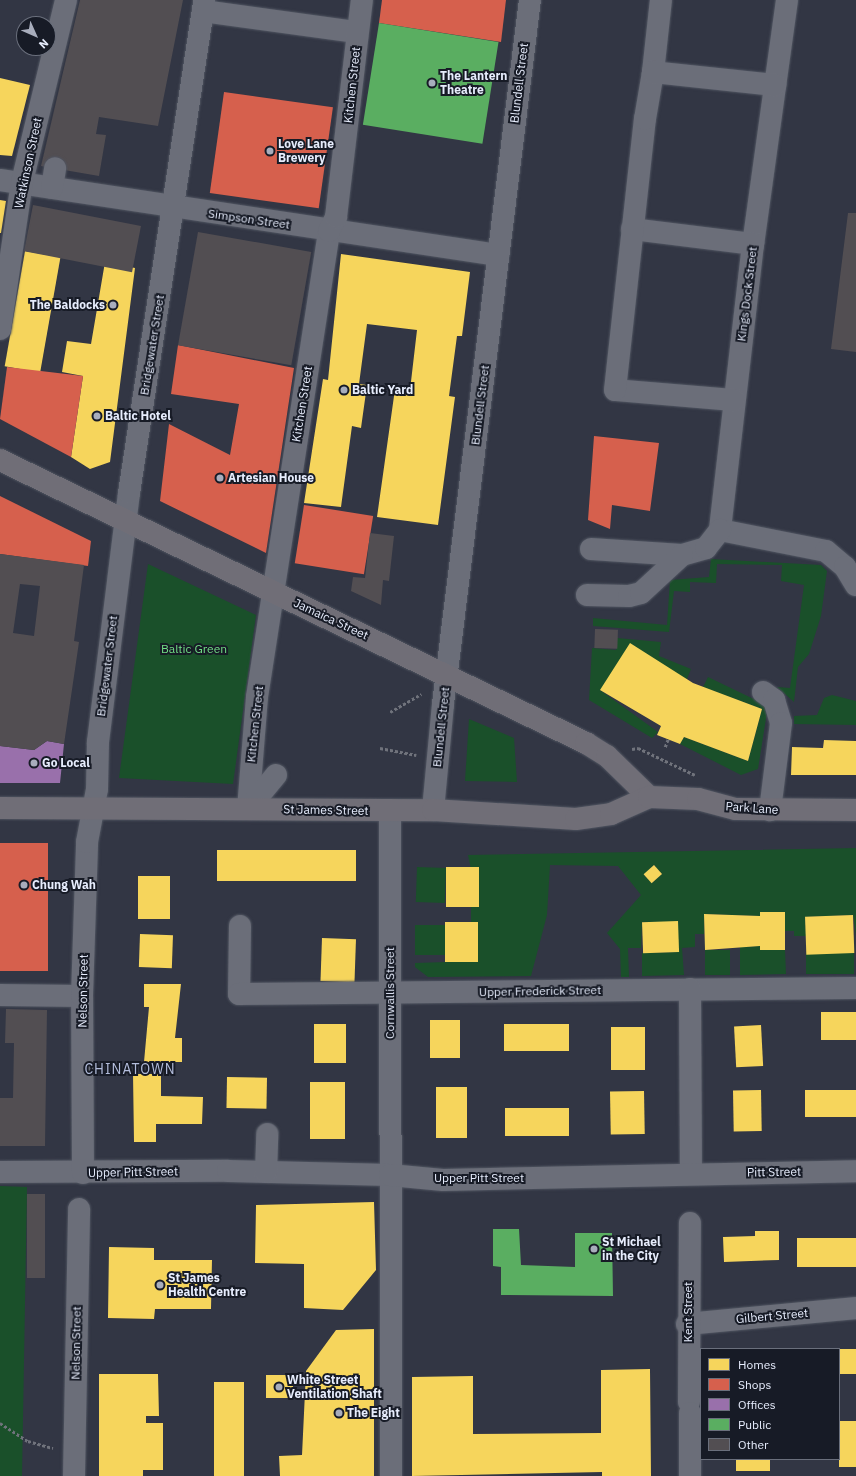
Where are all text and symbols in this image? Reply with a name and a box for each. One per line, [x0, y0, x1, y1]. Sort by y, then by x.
north arrow [16, 16, 56, 56]
text: N [36, 36, 52, 52]
street label: Blundell Street [507, 42, 531, 124]
street label: Kitchen Street [341, 46, 363, 124]
place label: The Lantern Theatre [440, 69, 507, 97]
marker: The Lantern Theatre [427, 78, 437, 88]
street label: Watkinson Street [11, 116, 45, 210]
place label: Love Lane Brewery [278, 137, 334, 165]
marker: Love Lane Brewery [265, 146, 275, 156]
street label: Simpson Street [207, 206, 291, 232]
street label: Kings Dock Street [734, 246, 760, 342]
street label: Bridgewater Street [137, 294, 167, 396]
place label: The Baldocks [30, 298, 105, 312]
marker: The Baldocks [108, 300, 118, 310]
street label: Blundell Street [468, 364, 492, 446]
street label: Kitchen Street [289, 365, 315, 443]
place label: Baltic Yard [352, 383, 413, 397]
marker: Baltic Yard [339, 385, 349, 395]
place label: Baltic Hotel [105, 409, 171, 423]
marker: Baltic Hotel [92, 411, 102, 421]
place label: Artesian House [228, 471, 314, 485]
marker: Artesian House [215, 473, 225, 483]
street label: Jamaica Street [291, 595, 371, 643]
street label: Bridgewater Street [94, 615, 120, 717]
park label: Baltic Green [161, 642, 227, 656]
street label: Kitchen Street [244, 685, 266, 763]
street label: Blundell Street [430, 686, 452, 768]
place label: Go Local [42, 756, 90, 770]
marker: Go Local [29, 758, 39, 768]
street label: Park Lane [725, 799, 779, 817]
street label: St James Street [283, 802, 369, 818]
place label: Chung Wah [32, 878, 96, 892]
marker: Chung Wah [19, 880, 29, 890]
street label: Cornwallis Street [383, 947, 397, 1039]
street label: Nelson Street [75, 954, 91, 1028]
street label: Upper Frederick Street [479, 983, 601, 999]
district label: CHINATOWN [84, 1061, 176, 1077]
street label: Upper Pitt Street [88, 1164, 178, 1180]
street label: Pitt Street [747, 1164, 801, 1180]
street label: Upper Pitt Street [434, 1171, 524, 1185]
place label: St Michael in the City [602, 1235, 661, 1263]
marker: St Michael in the City [589, 1244, 599, 1254]
place label: St James Health Centre [168, 1271, 246, 1299]
marker: St James Health Centre [155, 1280, 165, 1290]
street label: Kent Street [681, 1282, 695, 1342]
street label: Nelson Street [68, 1306, 84, 1380]
street label: Gilbert Street [735, 1306, 809, 1326]
legend [700, 1348, 840, 1460]
text: Homes [738, 1357, 776, 1372]
place label: White Street Ventilation Shaft [287, 1373, 382, 1401]
text: Shops [738, 1377, 771, 1392]
marker: White Street Ventilation Shaft [274, 1382, 284, 1392]
text: Offices [738, 1397, 776, 1412]
place label: The Eight [347, 1406, 400, 1420]
marker: The Eight [334, 1408, 344, 1418]
text: Public [738, 1417, 771, 1432]
text: Other [738, 1437, 769, 1452]

